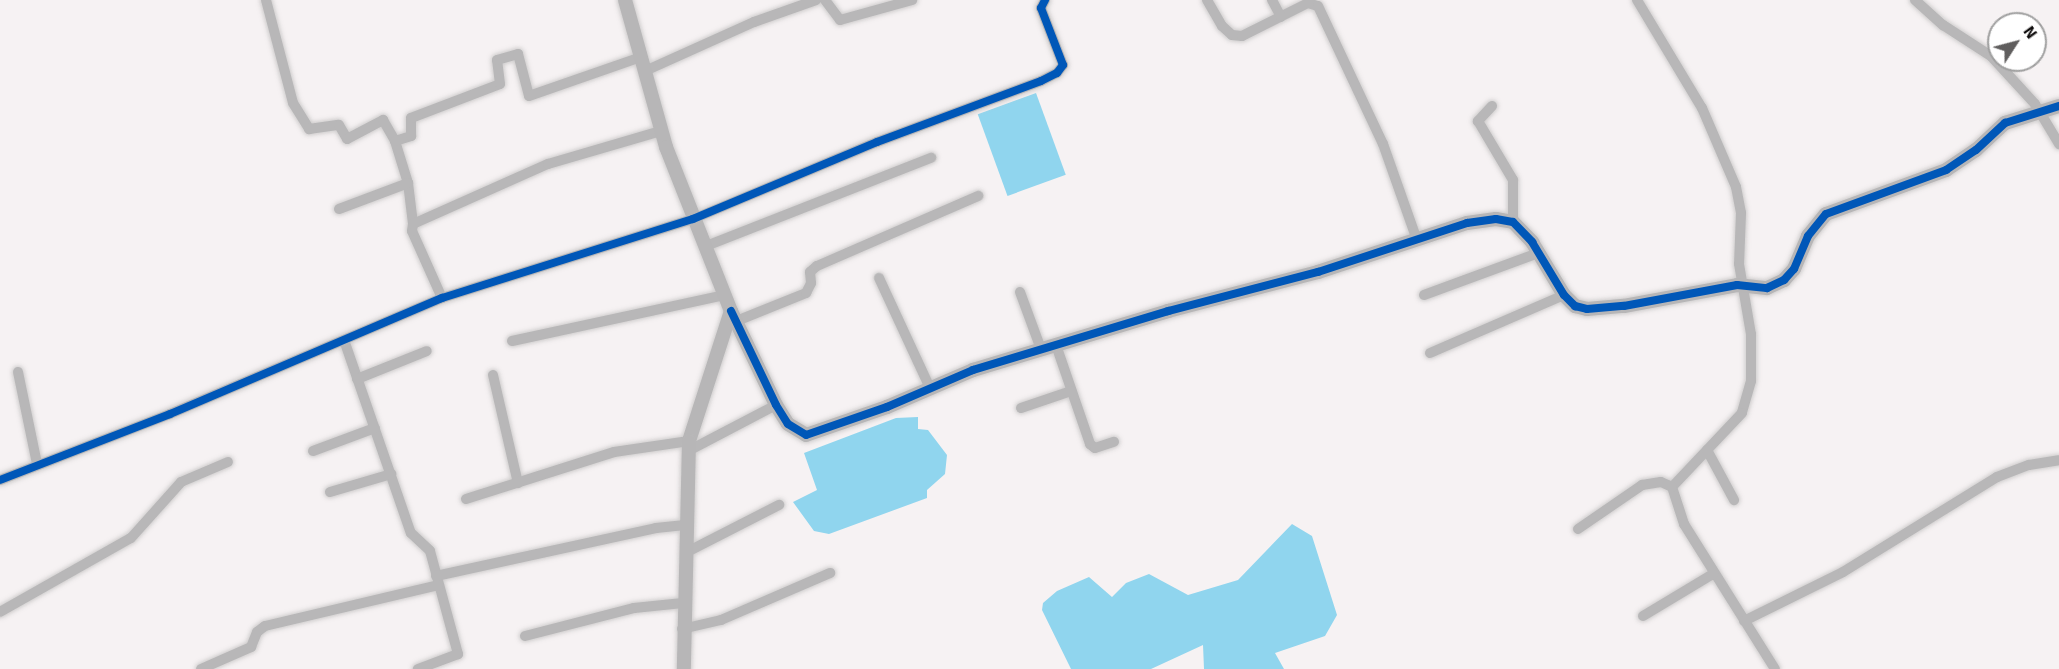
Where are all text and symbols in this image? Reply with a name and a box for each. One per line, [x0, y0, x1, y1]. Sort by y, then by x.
north arrow [1987, 12, 2047, 72]
text: N [2019, 22, 2041, 43]

